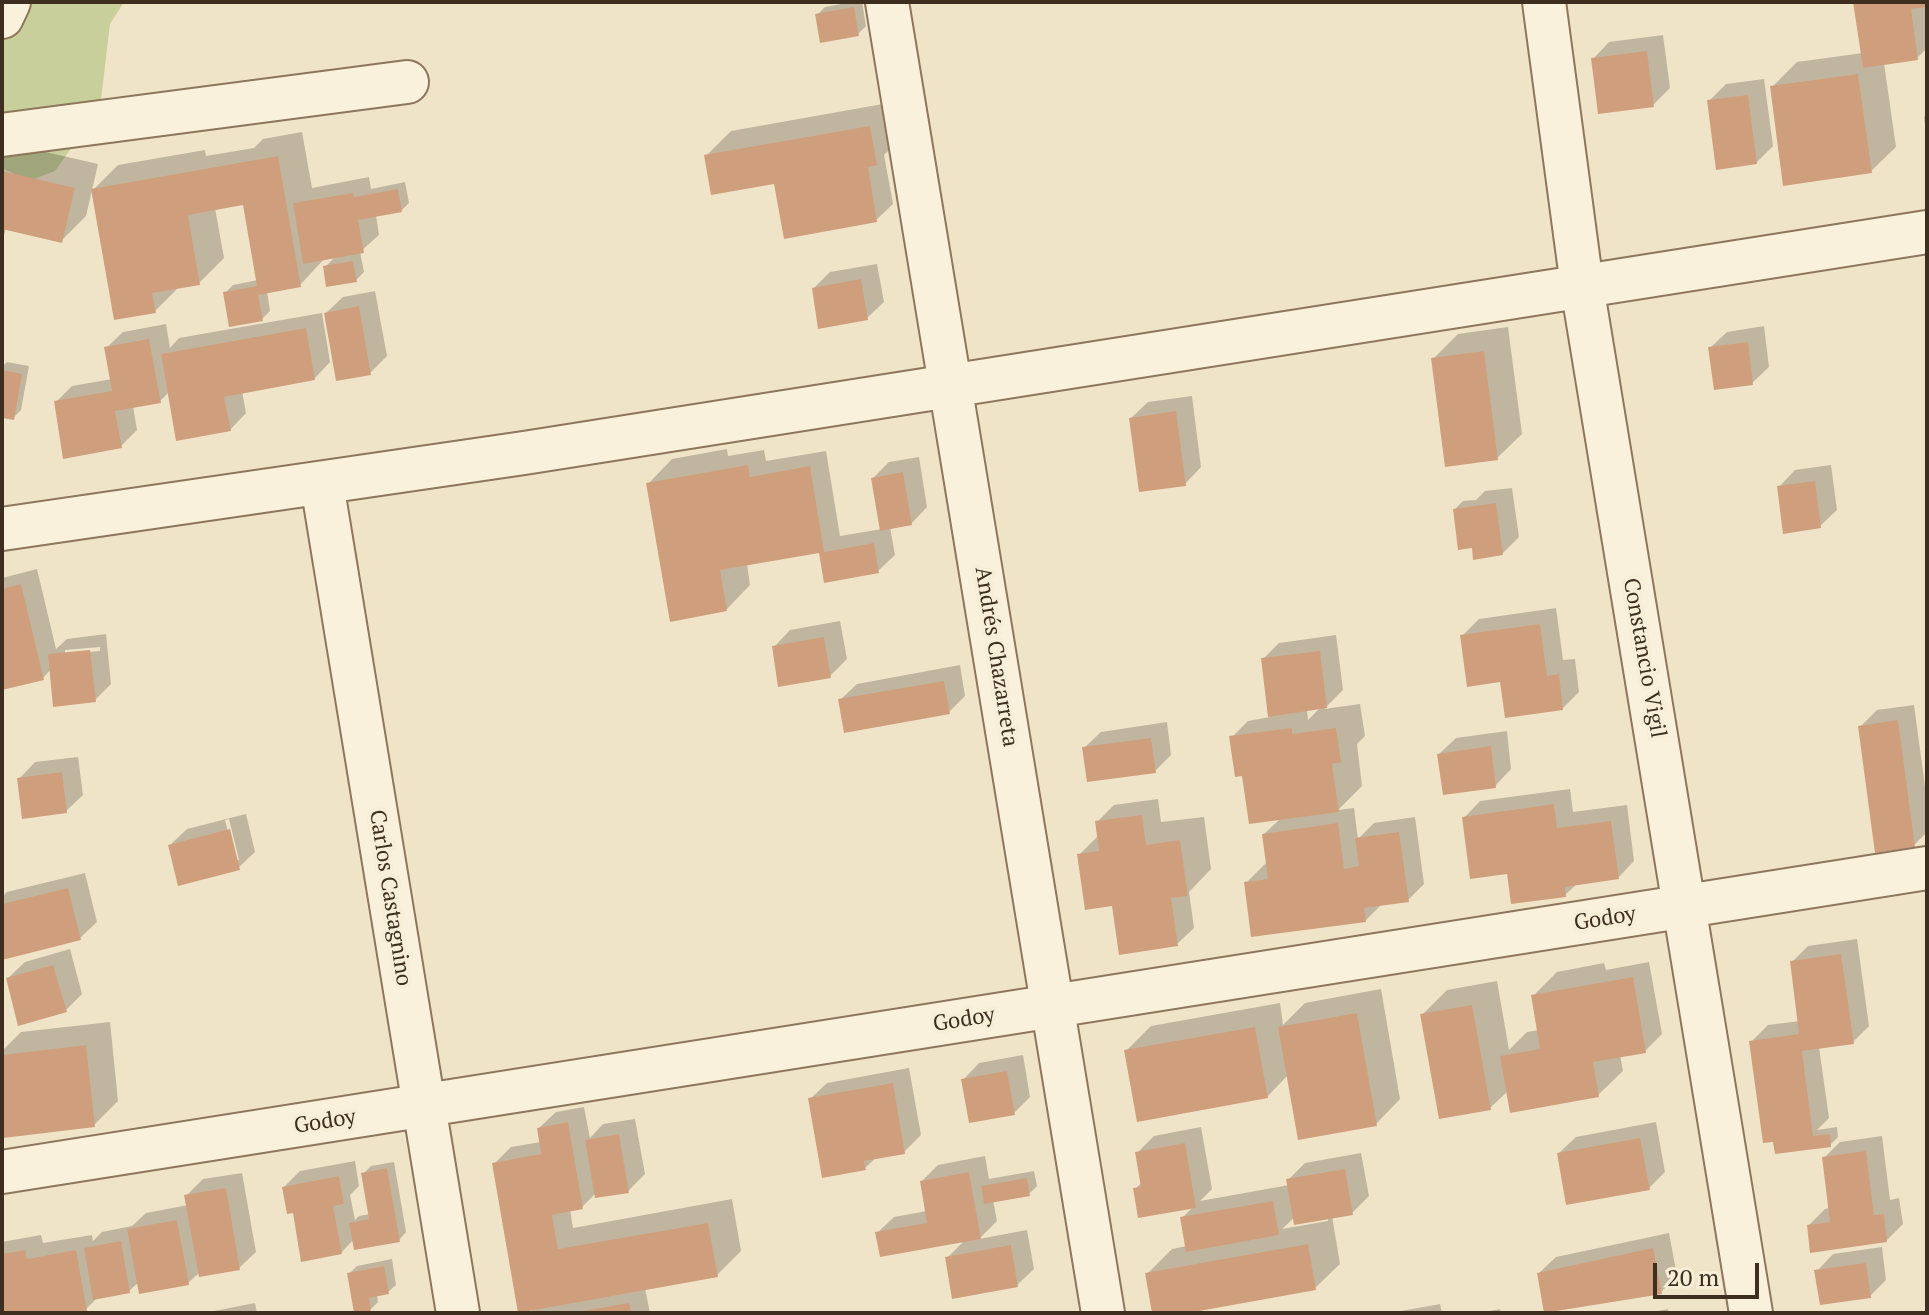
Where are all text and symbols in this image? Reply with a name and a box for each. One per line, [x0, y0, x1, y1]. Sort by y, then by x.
street label: Andrés Chazarreta [969, 565, 1023, 749]
street label: Constancio Vigil [1617, 576, 1671, 740]
street label: Carlos Castagnino [363, 808, 417, 988]
street label: Godoy [1572, 901, 1638, 937]
street label: Godoy [931, 1002, 997, 1038]
street label: Godoy [292, 1104, 358, 1140]
scale bar [1657, 1247, 1763, 1297]
text: 20 m [1667, 1261, 1719, 1293]

